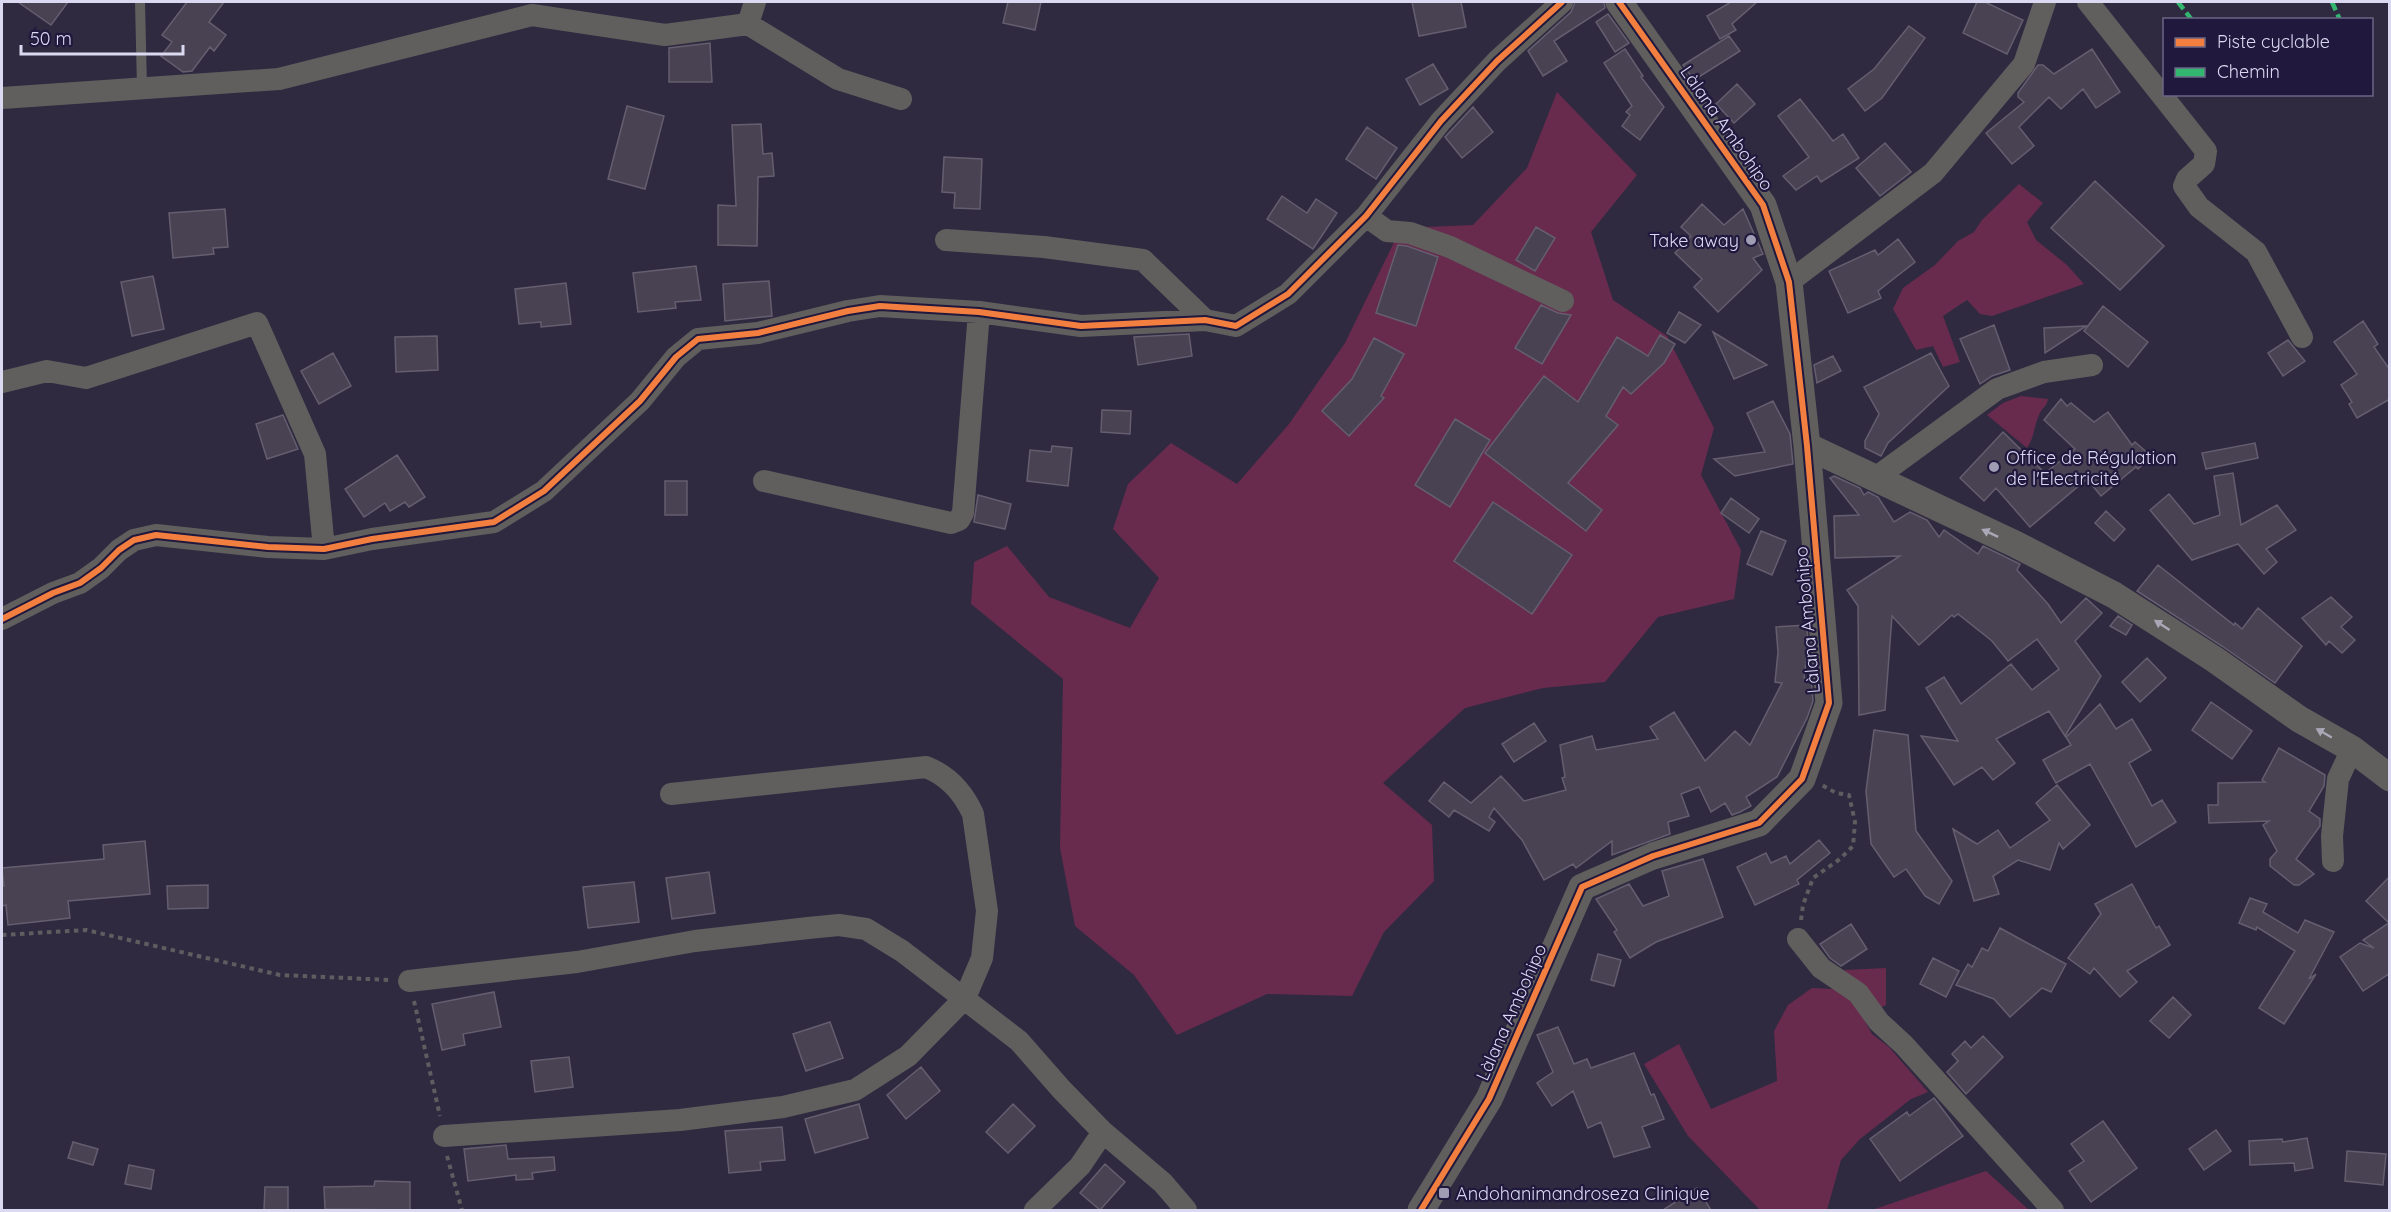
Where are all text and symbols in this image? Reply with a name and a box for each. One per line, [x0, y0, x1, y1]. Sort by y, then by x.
scale bar [21, 18, 183, 56]
legend [2163, 18, 2373, 96]
text: 50 m [30, 27, 72, 50]
text: Piste cyclable [2217, 30, 2330, 53]
text: Chemin [2217, 60, 2280, 83]
street label: Làlana Ambohipo [1675, 61, 1779, 195]
place label: Take away [1649, 229, 1739, 252]
marker: Take away [1744, 233, 1758, 247]
place label: Office de Régulation de l'Electricité [2006, 446, 2177, 490]
marker: Office de Régulation de l'Electricité [1987, 460, 2001, 474]
one-way arrow [1982, 528, 1999, 537]
street label: Làlana Ambohipo [1789, 546, 1825, 694]
one-way arrow [2153, 620, 2170, 631]
one-way arrow [2315, 728, 2332, 738]
street label: Làlana Ambohipo [1471, 940, 1551, 1084]
place label: Andohanimandroseza Clinique [1456, 1182, 1710, 1205]
marker: Andohanimandroseza Clinique [1437, 1186, 1451, 1200]

